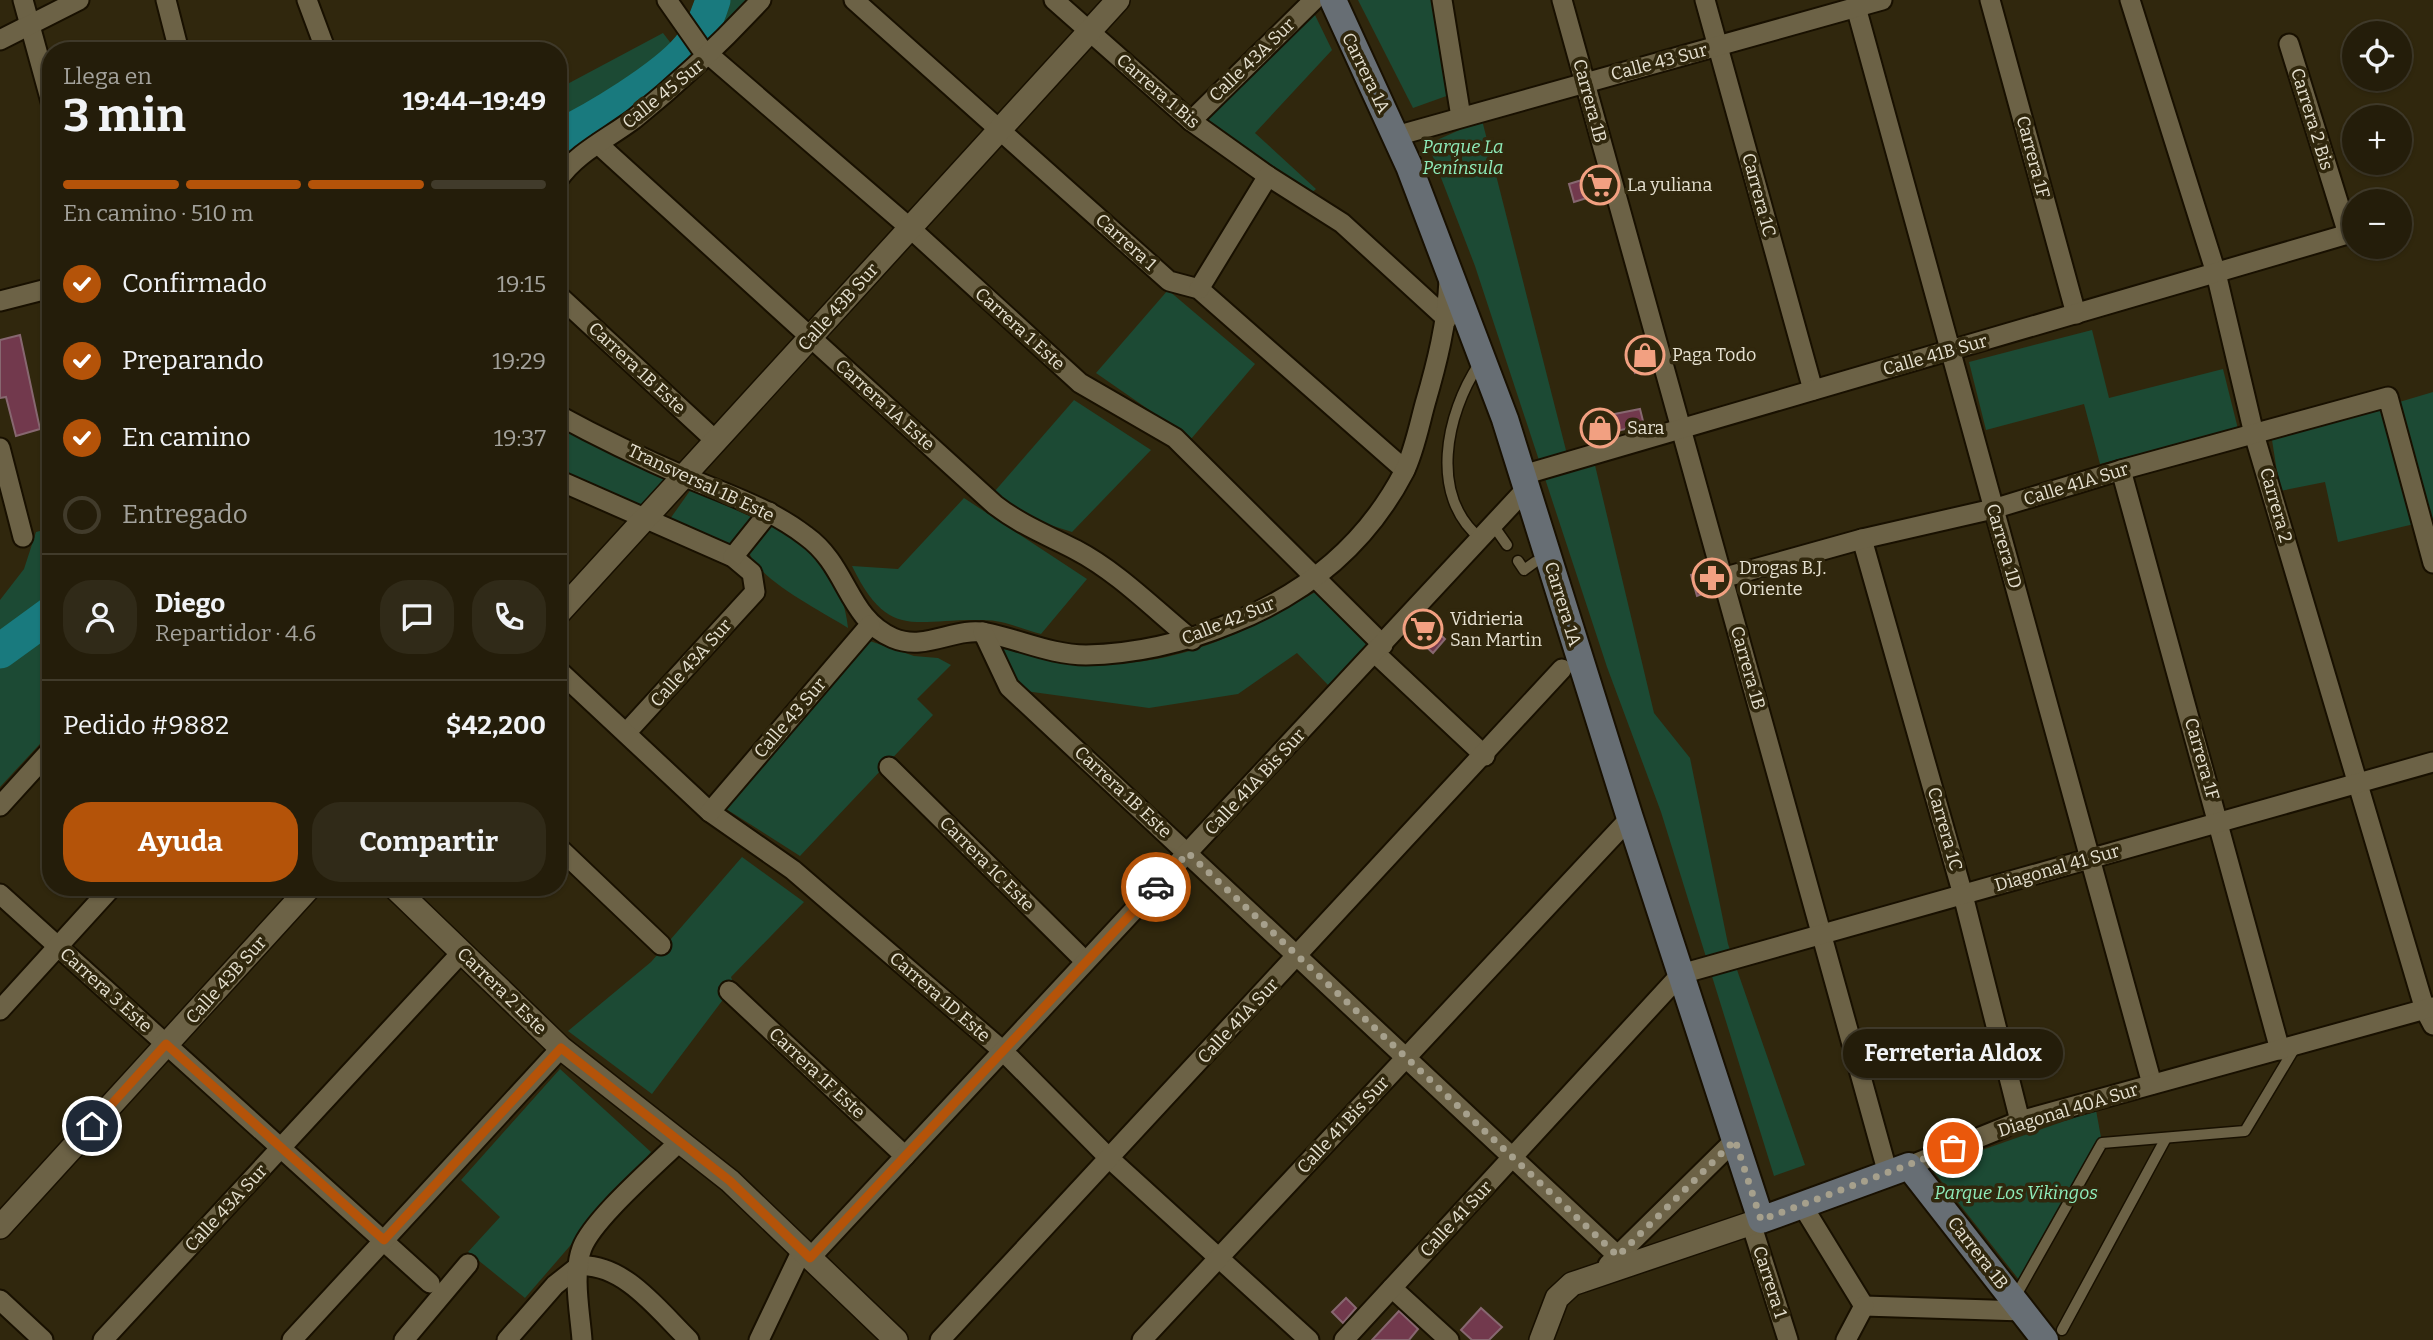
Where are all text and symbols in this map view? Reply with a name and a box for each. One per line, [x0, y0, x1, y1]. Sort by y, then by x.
street label: Calle 43A Sur [1204, 14, 1300, 106]
map controls [2342, 21, 2412, 259]
button: locate [2342, 21, 2412, 91]
street label: Carrera 1A [1337, 29, 1395, 117]
street label: Calle 43 Sur [1608, 39, 1710, 85]
street label: Carrera 1 Bis [1112, 49, 1204, 133]
street label: Calle 45 Sur [618, 55, 708, 133]
street label: Carrera 1B [1568, 57, 1612, 145]
text: Llega en [63, 62, 152, 90]
street label: Carrera 2 Bis [2286, 65, 2338, 173]
text: 19:44–19:49 [403, 86, 546, 117]
text: 3 min [63, 88, 186, 143]
button: + [2342, 105, 2412, 175]
street label: Carrera 1F [2011, 113, 2055, 201]
park label: Parque La Península [1422, 136, 1504, 179]
street label: Carrera 1C [1737, 151, 1781, 239]
supermarket icon: La yuliana [1579, 164, 1621, 206]
place label: La yuliana [1627, 174, 1712, 196]
button: − [2342, 189, 2412, 259]
text: En camino · 510 m [63, 199, 253, 227]
street label: Carrera 1 [1091, 209, 1161, 276]
street label: Calle 43B Sur [793, 259, 883, 355]
icon: check [63, 265, 101, 303]
text: Confirmado [122, 268, 267, 299]
text: 19:15 [497, 270, 546, 298]
street label: Carrera 1 Este [970, 283, 1070, 375]
street label: Carrera 1B Este [584, 317, 690, 419]
street label: Calle 41B Sur [1880, 330, 1990, 380]
shop icon: Paga Todo [1624, 334, 1666, 376]
icon: check [63, 342, 101, 380]
place label: Paga Todo [1672, 344, 1756, 366]
text: Preparando [122, 345, 264, 376]
text: 19:29 [492, 347, 546, 375]
street label: Carrera 1A Este [831, 355, 939, 455]
shop icon: Sara [1579, 407, 1621, 449]
place label: Sara [1627, 417, 1665, 439]
icon: check [63, 419, 101, 457]
text: En camino [122, 422, 251, 453]
text: 19:37 [494, 424, 546, 452]
street label: Transversal 1B Este [624, 439, 778, 527]
street label: Calle 41A Sur [2021, 458, 2131, 510]
street label: Carrera 2 [2255, 465, 2297, 545]
text: Entregado [122, 499, 248, 530]
street label: Carrera 1D [1981, 501, 2027, 591]
pharmacy icon: Drogas B.J. Oriente [1691, 557, 1733, 599]
place label: Drogas B.J. Oriente [1739, 557, 1826, 600]
street label: Carrera 1A [1540, 559, 1586, 649]
button: person [63, 580, 137, 654]
button: chat [380, 580, 454, 654]
button: phone [472, 580, 546, 654]
text: Diego [155, 588, 225, 619]
street label: Calle 42 Sur [1178, 592, 1278, 650]
supermarket icon: Vidrieria San Martin [1402, 608, 1444, 650]
place label: Vidrieria San Martin [1450, 608, 1543, 651]
street label: Calle 43A Sur [646, 614, 736, 712]
text: Repartidor · 4.6 [155, 619, 316, 647]
street label: Carrera 1B [1726, 624, 1770, 712]
street label: Calle 43 Sur [749, 673, 831, 763]
text: Pedido #9882 [63, 710, 229, 741]
text: $42,200 [446, 710, 546, 741]
street label: Carrera 1F [2180, 715, 2224, 803]
street label: Calle 41A Bis Sur [1200, 724, 1310, 840]
street label: Carrera 1B Este [1070, 741, 1176, 843]
street label: Carrera 1C [1923, 785, 1967, 873]
button: Ayuda [63, 802, 298, 882]
button: Compartir [312, 802, 546, 882]
street label: Carrera 1C Este [935, 812, 1039, 916]
street label: Diagonal 41 Sur [1992, 840, 2122, 896]
courier [1121, 852, 1191, 922]
icon: car [1137, 868, 1175, 906]
street label: Calle 43B Sur [181, 932, 271, 1028]
street label: Carrera 3 Este [55, 943, 157, 1037]
street label: Carrera 2 Este [453, 943, 551, 1039]
street label: Carrera 1D Este [885, 947, 995, 1047]
street label: Calle 41A Sur [1193, 974, 1283, 1068]
street label: Carrera 1F Este [764, 1023, 870, 1123]
callout: Ferreteria Aldox [1843, 1029, 2063, 1078]
text: Ferreteria Aldox [1864, 1039, 2042, 1067]
street label: Calle 41 Bis Sur [1292, 1072, 1394, 1178]
street label: Diagonal 40A Sur [1995, 1078, 2141, 1142]
pin [62, 1096, 122, 1156]
icon: home [73, 1107, 111, 1145]
pin [1923, 1118, 1983, 1178]
icon: bag [1934, 1129, 1972, 1167]
street label: Calle 43A Sur [180, 1160, 272, 1256]
street label: Calle 41 Sur [1415, 1176, 1497, 1262]
park label: Parque Los Vikingos [1934, 1182, 2098, 1204]
street label: Carrera 1B [1943, 1212, 2013, 1294]
street label: Carrera 1 [1748, 1243, 1792, 1321]

